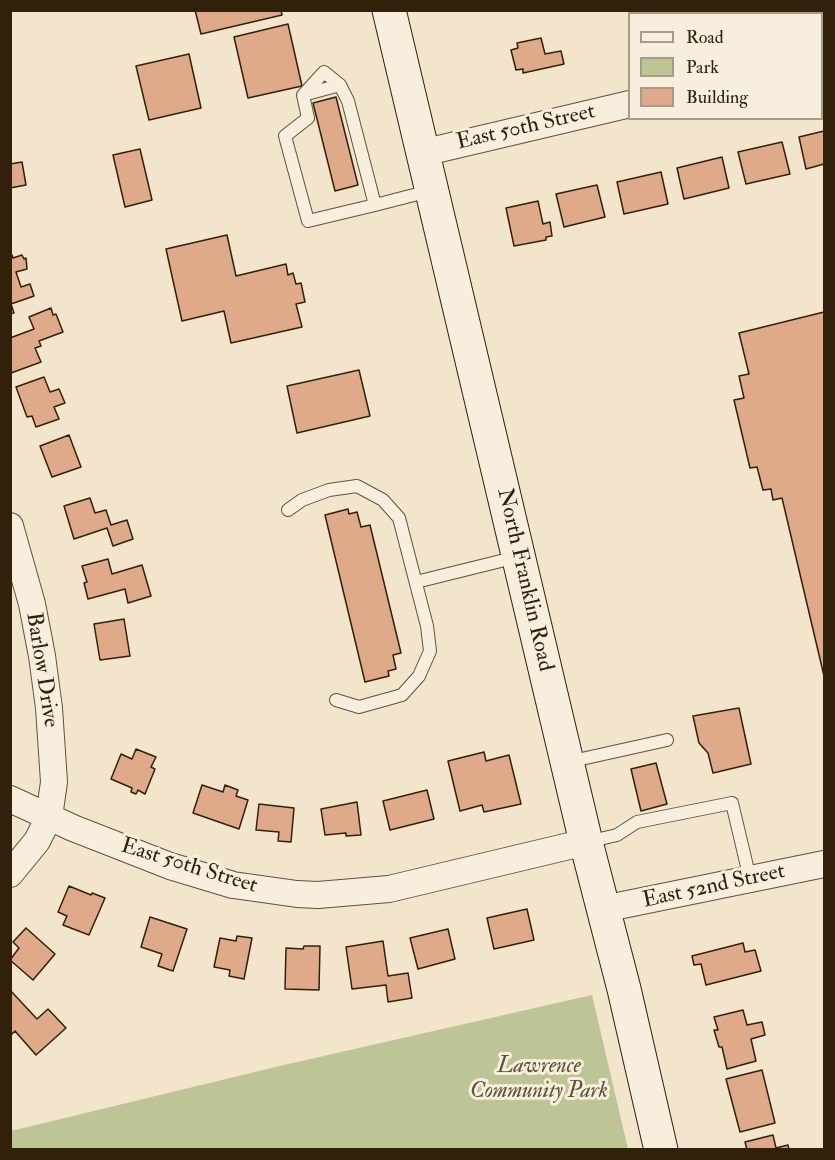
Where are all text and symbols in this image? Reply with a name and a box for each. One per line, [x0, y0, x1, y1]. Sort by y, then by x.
legend [628, 12, 823, 120]
text: Road [686, 26, 724, 49]
text: Park [686, 56, 719, 79]
text: Building [686, 86, 748, 109]
street label: East 50th Street [454, 99, 598, 157]
street label: North Franklin Road [490, 486, 558, 674]
street label: Barlow Drive [19, 611, 63, 729]
street label: East 50th Street [118, 834, 260, 900]
street label: East 52nd Street [640, 859, 788, 915]
park label: Lawrence Community Park [470, 1054, 608, 1106]

